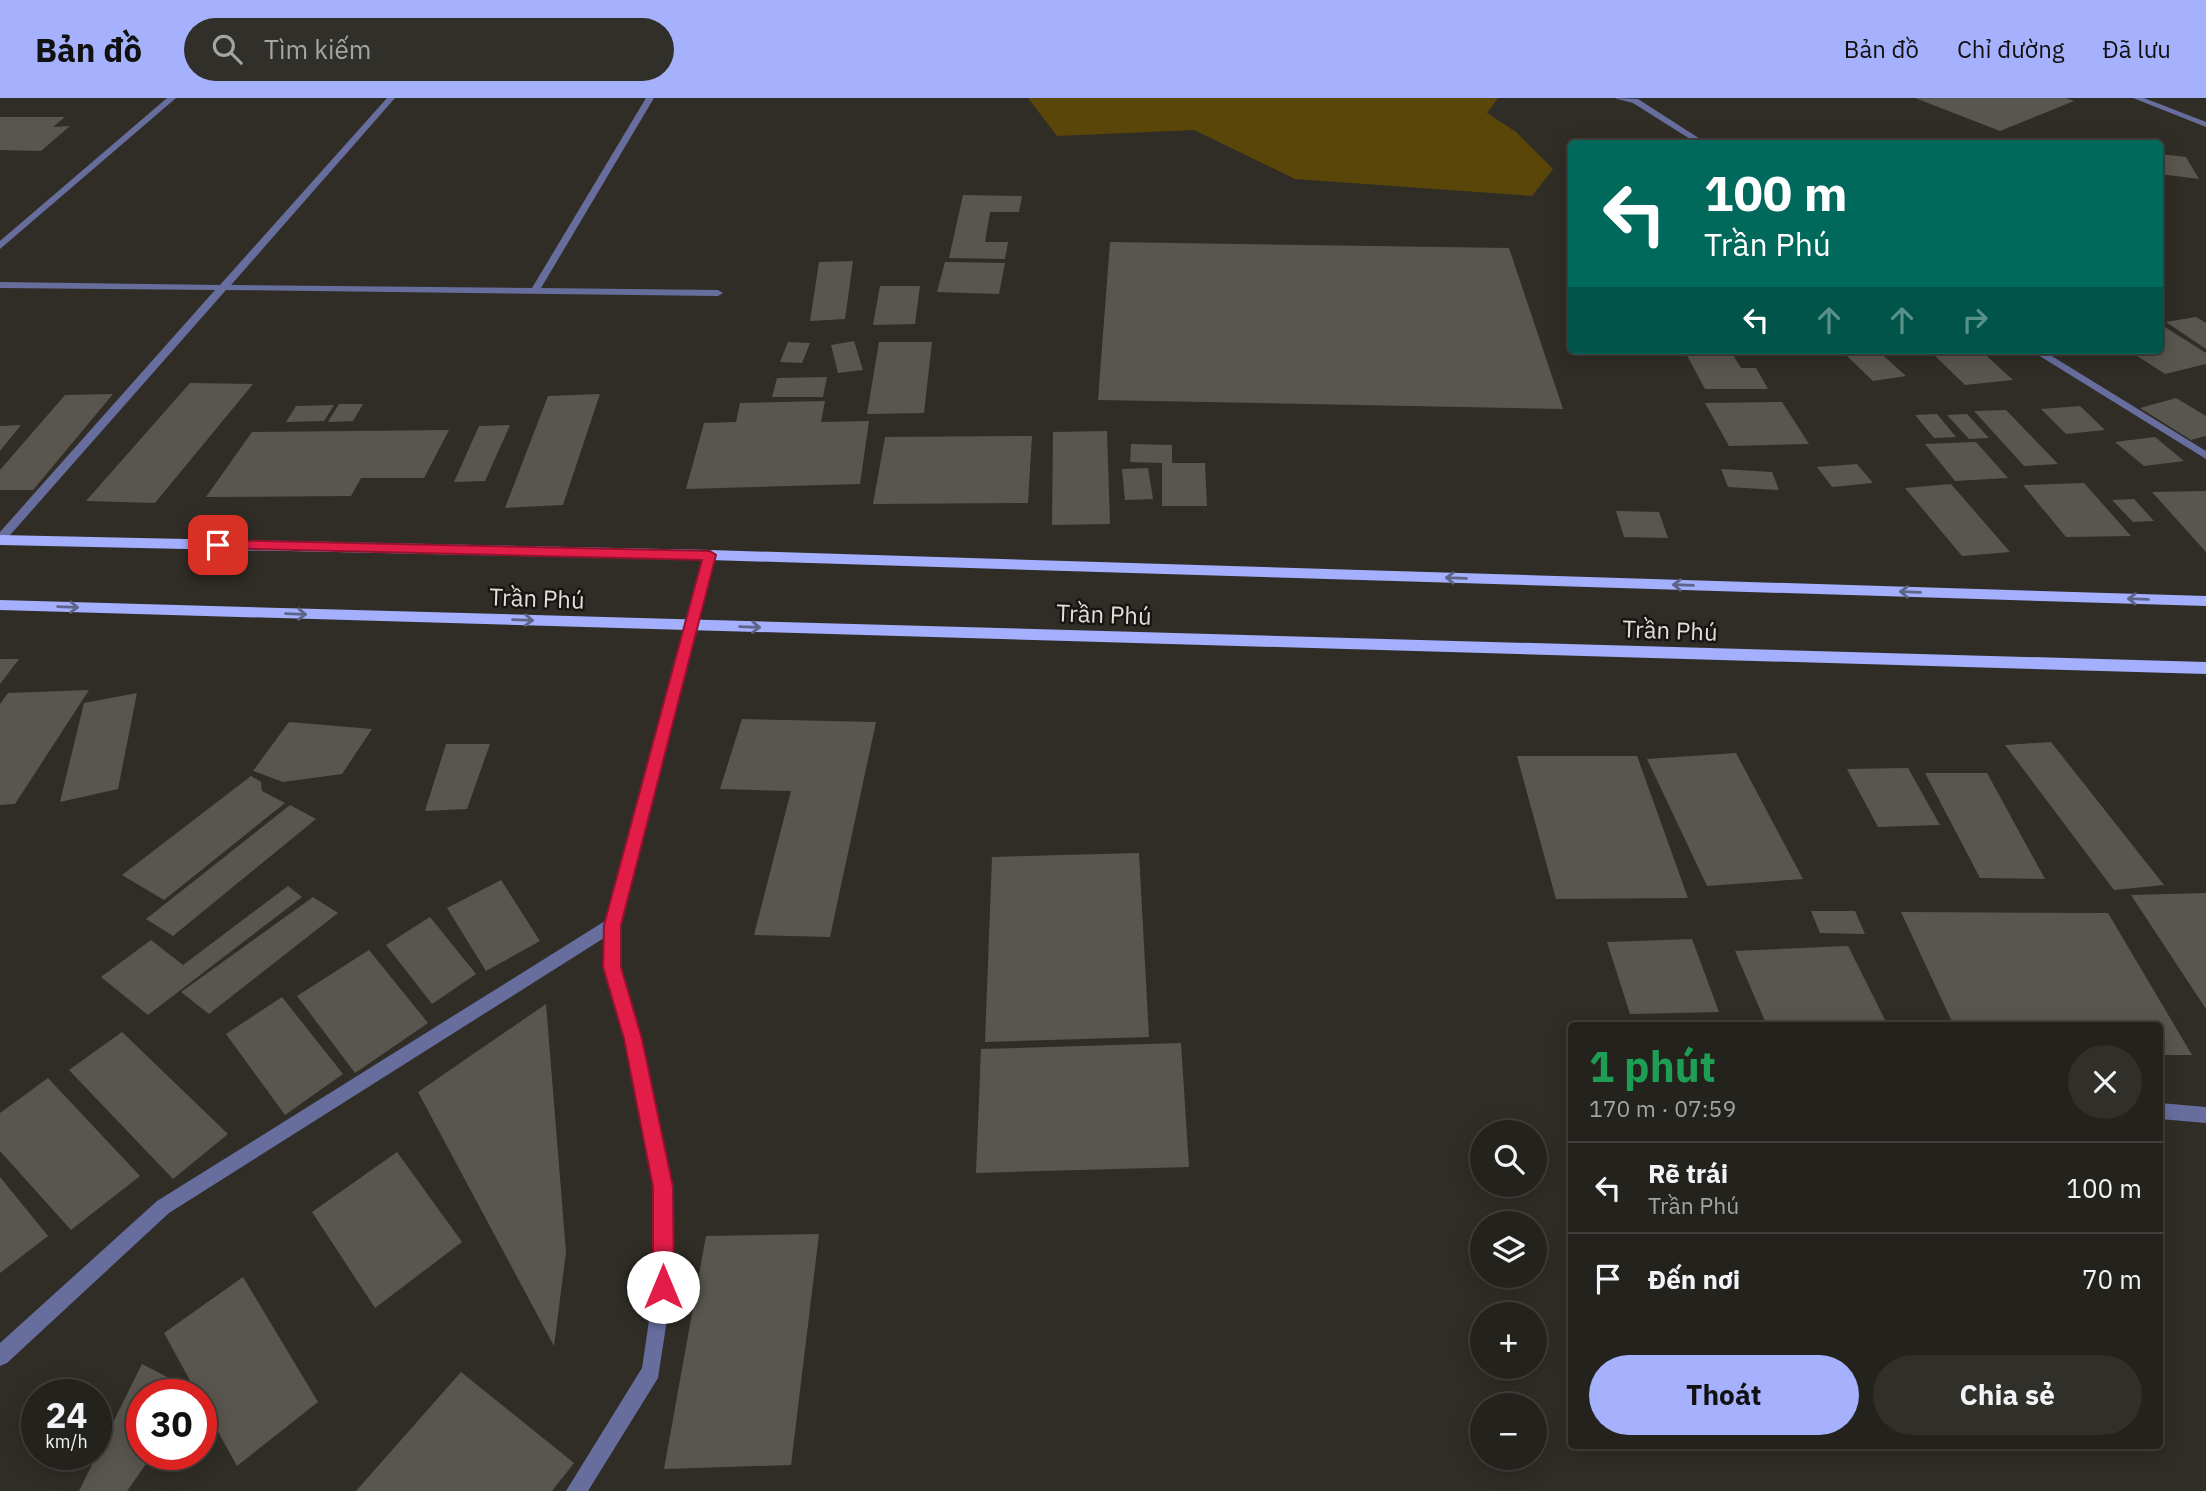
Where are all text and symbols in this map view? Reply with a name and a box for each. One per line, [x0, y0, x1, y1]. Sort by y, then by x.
search box [184, 18, 674, 81]
text: Bản đồ [35, 28, 142, 71]
icon: search [208, 30, 246, 68]
text: Tìm kiếm [264, 32, 371, 66]
text: Bản đồ [1844, 33, 1919, 65]
text: Chỉ đường [1957, 33, 2065, 65]
text: Đã lưu [2103, 33, 2171, 65]
text: 100 m [1704, 161, 1848, 224]
icon: left [1589, 168, 1680, 259]
text: Trần Phú [1704, 223, 1831, 265]
icon: left [1737, 301, 1775, 339]
icon: ahead [1810, 301, 1848, 339]
icon: ahead [1883, 301, 1921, 339]
icon: right [1956, 301, 1994, 339]
pin [188, 515, 248, 575]
icon: arrive [199, 526, 237, 564]
one-way arrow [1444, 572, 1467, 585]
one-way arrow [1672, 578, 1695, 592]
street label: Trần Phú [489, 580, 585, 616]
one-way arrow [1899, 585, 1922, 599]
one-way arrow [2127, 592, 2150, 606]
street label: Trần Phú [1056, 596, 1152, 632]
one-way arrow [56, 601, 79, 614]
one-way arrow [284, 607, 307, 621]
street label: Trần Phú [1622, 612, 1718, 648]
one-way arrow [511, 614, 534, 627]
one-way arrow [739, 620, 762, 634]
text: 1 phút [1589, 1039, 1716, 1094]
button: close [2068, 1045, 2142, 1119]
text: 170 m · 07:59 [1589, 1093, 1736, 1123]
map controls [1470, 1120, 1547, 1470]
button: search [1470, 1120, 1547, 1197]
text: Rẽ trái [1648, 1156, 1728, 1190]
icon: left [1589, 1169, 1627, 1207]
text: 100 m [2066, 1171, 2142, 1205]
text: Trần Phú [1648, 1190, 1739, 1220]
button: layers [1470, 1211, 1547, 1288]
position arrow [626, 1250, 700, 1324]
icon: arrive [1589, 1260, 1627, 1298]
text: Đến nơi [1648, 1262, 1740, 1296]
text: 70 m [2082, 1262, 2142, 1296]
button: + [1470, 1302, 1547, 1379]
button: Thoát [1589, 1355, 1859, 1435]
button: Chia sẻ [1873, 1355, 2142, 1435]
speed limit sign: 30 [126, 1379, 217, 1470]
text: 24 [45, 1392, 88, 1438]
button: − [1470, 1393, 1547, 1470]
text: km/h [45, 1430, 88, 1453]

